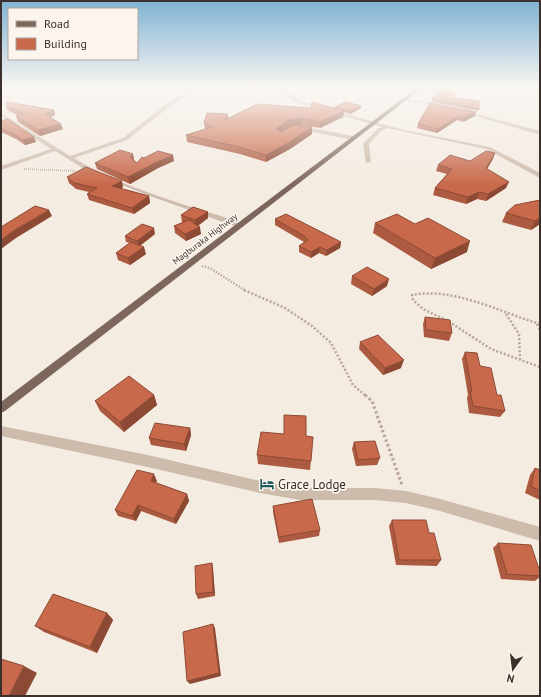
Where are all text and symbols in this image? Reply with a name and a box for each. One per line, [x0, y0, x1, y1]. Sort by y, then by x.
legend [8, 8, 138, 60]
text: Road [44, 16, 69, 31]
text: Building [44, 36, 87, 51]
street label: Magburaka Highway [170, 210, 240, 267]
hotel icon: Grace Lodge [259, 476, 275, 492]
place label: Grace Lodge [278, 476, 346, 493]
north arrow [493, 649, 533, 689]
text: N [505, 671, 516, 686]

